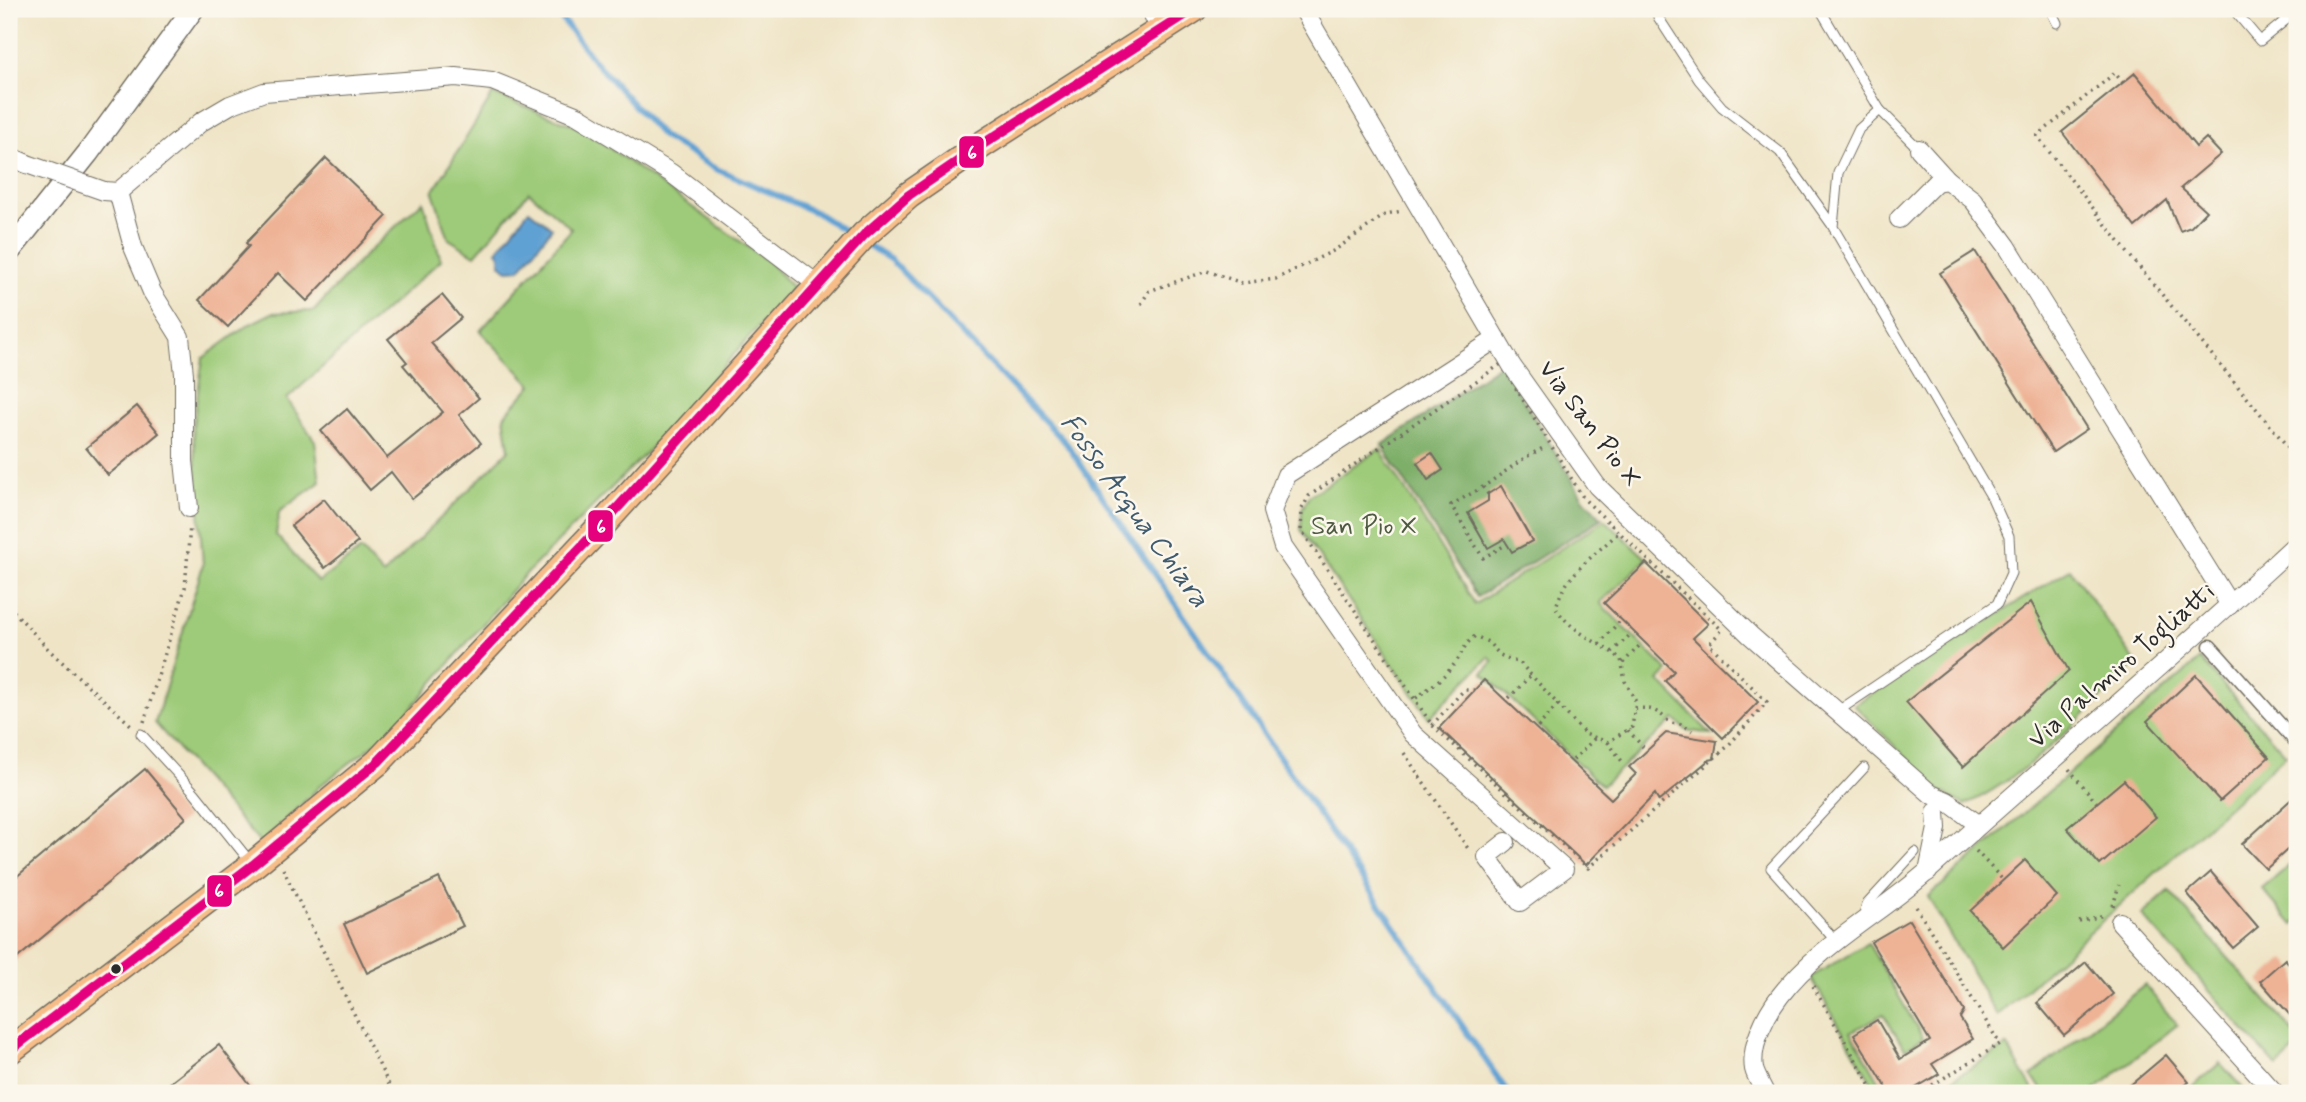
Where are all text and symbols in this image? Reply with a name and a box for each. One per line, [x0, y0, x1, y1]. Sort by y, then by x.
line badge: 6 [958, 135, 985, 169]
text: 6 [967, 141, 977, 166]
street label: Via San Pio X [1530, 354, 1648, 494]
water label: Fosso Acqua Chiara [1051, 407, 1217, 616]
line badge: 6 [587, 509, 614, 543]
park label: San Pio X [1311, 510, 1417, 544]
text: 6 [596, 515, 606, 540]
street label: Via Palmiro Togliatti [2021, 575, 2225, 759]
line badge: 6 [206, 874, 233, 908]
text: 6 [214, 879, 224, 904]
unlabelled marker [109, 962, 123, 976]

